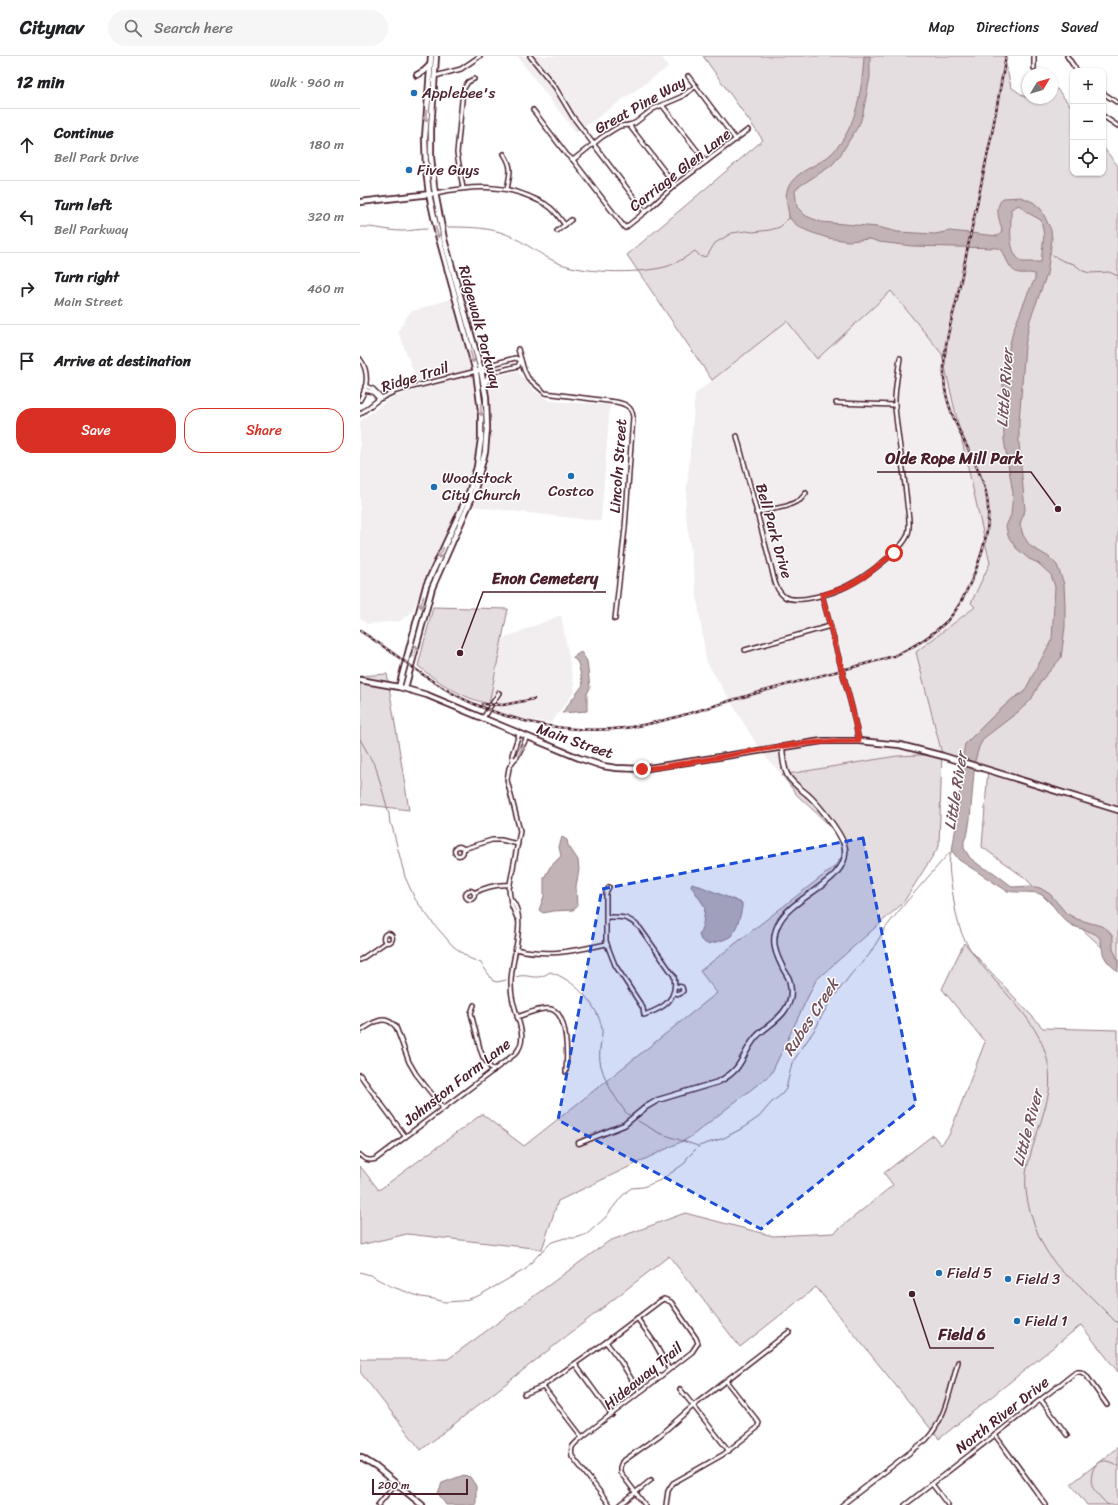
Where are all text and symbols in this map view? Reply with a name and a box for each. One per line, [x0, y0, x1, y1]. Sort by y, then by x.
search box [108, 10, 388, 46]
text: Citynav [20, 11, 84, 44]
text: Search here [154, 15, 233, 41]
text: Map [928, 15, 954, 40]
text: Directions [976, 15, 1039, 40]
text: Saved [1061, 15, 1098, 40]
icon: search [122, 17, 144, 39]
text: 12 min [16, 67, 64, 97]
north arrow [1022, 68, 1058, 104]
map controls [1070, 68, 1106, 176]
button: + [1070, 68, 1106, 104]
street label: Great Pine Way [589, 69, 691, 141]
text: Walk · 960 m [270, 71, 344, 94]
place label: Applebee's [421, 80, 495, 106]
marker: Applebee's [409, 88, 419, 98]
button: − [1070, 104, 1106, 140]
one-way arrow [423, 109, 430, 122]
text: Continue [54, 120, 114, 146]
street label: Carriage Glen Lane [623, 122, 737, 218]
text: 180 m [309, 133, 344, 156]
icon: ahead [16, 134, 38, 156]
button: locate [1070, 140, 1106, 176]
text: Bell Park Drive [54, 146, 139, 169]
place label: Five Guys [417, 157, 480, 183]
marker: Five Guys [404, 165, 414, 175]
text: Turn left [54, 192, 112, 218]
text: 320 m [308, 205, 344, 228]
icon: left [16, 206, 38, 228]
text: Bell Parkway [54, 218, 128, 241]
one-way arrow [434, 225, 441, 238]
street label: Ridgewalk Parkway [451, 262, 509, 392]
text: Turn right [54, 264, 119, 290]
text: 460 m [307, 277, 344, 300]
icon: right [16, 278, 38, 300]
text: Main Street [54, 290, 123, 313]
water label: Little River [987, 346, 1022, 428]
text: Arrive at destination [54, 348, 191, 374]
icon: arrive [16, 350, 38, 372]
one-way arrow [469, 350, 476, 363]
street label: Ridge Trail [378, 354, 453, 400]
one-way arrow [477, 403, 485, 416]
button: Save [16, 408, 176, 453]
button: Share [184, 408, 344, 453]
street label: Lincoln Street [602, 417, 634, 514]
callout: Olde Rope Mill Park [877, 444, 1031, 472]
text: Olde Rope Mill Park [884, 444, 1023, 473]
place label: Woodstock City Church [442, 465, 521, 508]
marker: Costco [566, 471, 576, 481]
place label: Costco [548, 478, 594, 504]
street label: Bell Park Drive [748, 480, 800, 582]
marker: Woodstock City Church [429, 482, 439, 492]
route start [885, 544, 903, 562]
one-way arrow [437, 546, 444, 558]
callout: Enon Cemetery [483, 564, 606, 592]
text: Enon Cemetery [492, 564, 599, 593]
one-way arrow [418, 596, 425, 609]
one-way arrow [412, 644, 419, 657]
street label: Main Street [533, 716, 617, 766]
one-way arrow [518, 744, 525, 756]
water label: Little River [935, 748, 976, 832]
route end [633, 760, 651, 778]
water label: Rubes Creek [774, 970, 848, 1062]
street label: Johnston Farm Lane [397, 1031, 517, 1133]
water label: Little River [1003, 1084, 1052, 1170]
place label: Field 5 [947, 1260, 992, 1286]
place label: Field 3 [1016, 1266, 1060, 1292]
marker: Field 5 [934, 1268, 944, 1278]
marker: Field 3 [1003, 1274, 1013, 1284]
place label: Field 1 [1025, 1308, 1068, 1334]
marker: Field 1 [1012, 1316, 1022, 1326]
callout: Field 6 [930, 1320, 994, 1348]
text: Field 6 [937, 1320, 986, 1349]
street label: Hideaway Trail [597, 1335, 689, 1416]
street label: North River Drive [949, 1370, 1055, 1460]
text: 200 m [378, 1476, 410, 1495]
scale bar [372, 1477, 468, 1496]

